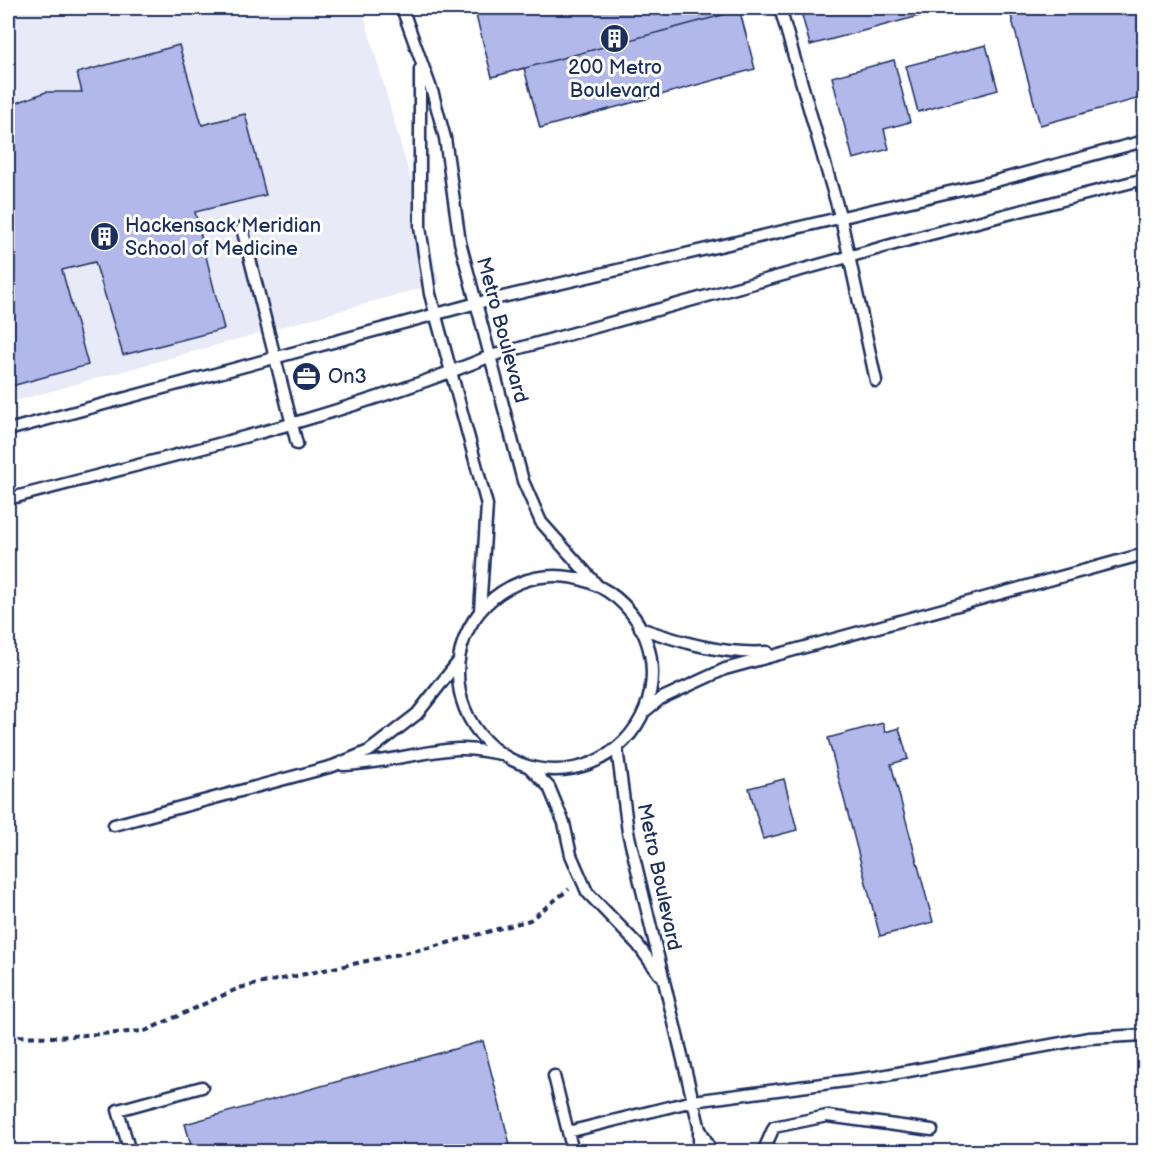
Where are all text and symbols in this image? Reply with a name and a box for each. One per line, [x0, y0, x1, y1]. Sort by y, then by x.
building icon: 200 Metro Boulevard [599, 22, 631, 54]
place label: 200 Metro Boulevard [568, 56, 662, 103]
place label: Hackensack Meridian School of Medicine [125, 214, 321, 261]
building icon: Hackensack Meridian School of Medicine [88, 221, 120, 253]
street label: Metro Boulevard [471, 254, 533, 406]
office icon: On3 [291, 361, 323, 393]
place label: On3 [328, 365, 367, 389]
street label: Metro Boulevard [632, 801, 686, 953]

